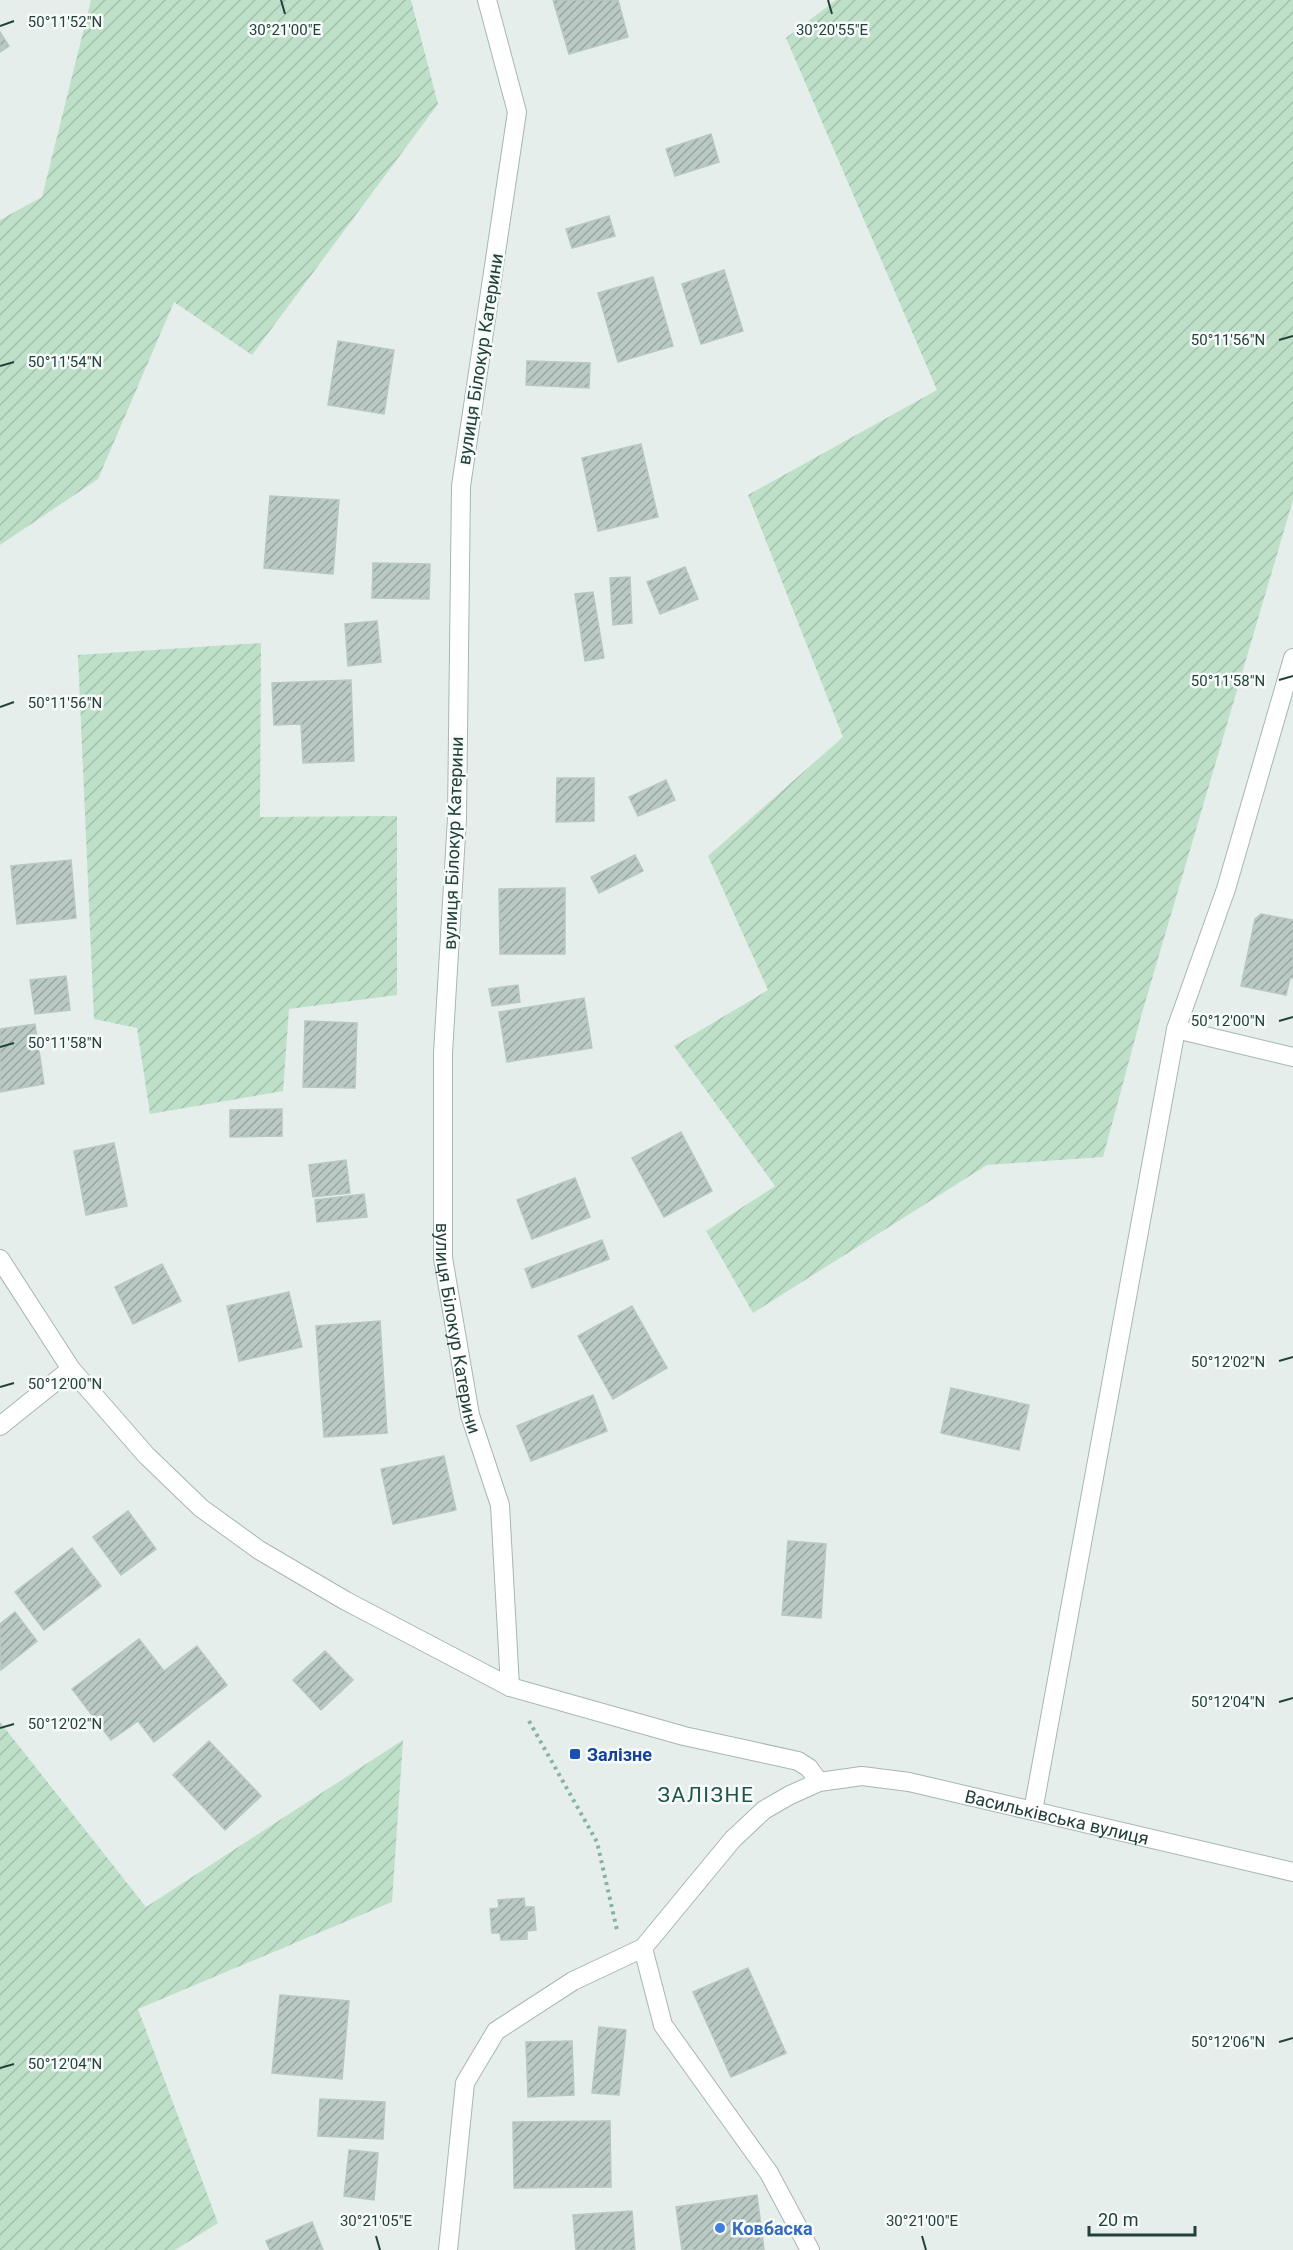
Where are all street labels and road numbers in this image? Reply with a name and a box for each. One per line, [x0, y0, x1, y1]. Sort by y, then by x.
street label: вулиця Білокур Катерини [453, 252, 507, 466]
street label: вулиця Білокур Катерини [439, 736, 467, 950]
street label: вулиця Білокур Катерини [433, 1223, 486, 1436]
street label: Васильківська вулиця [963, 1785, 1151, 1848]

